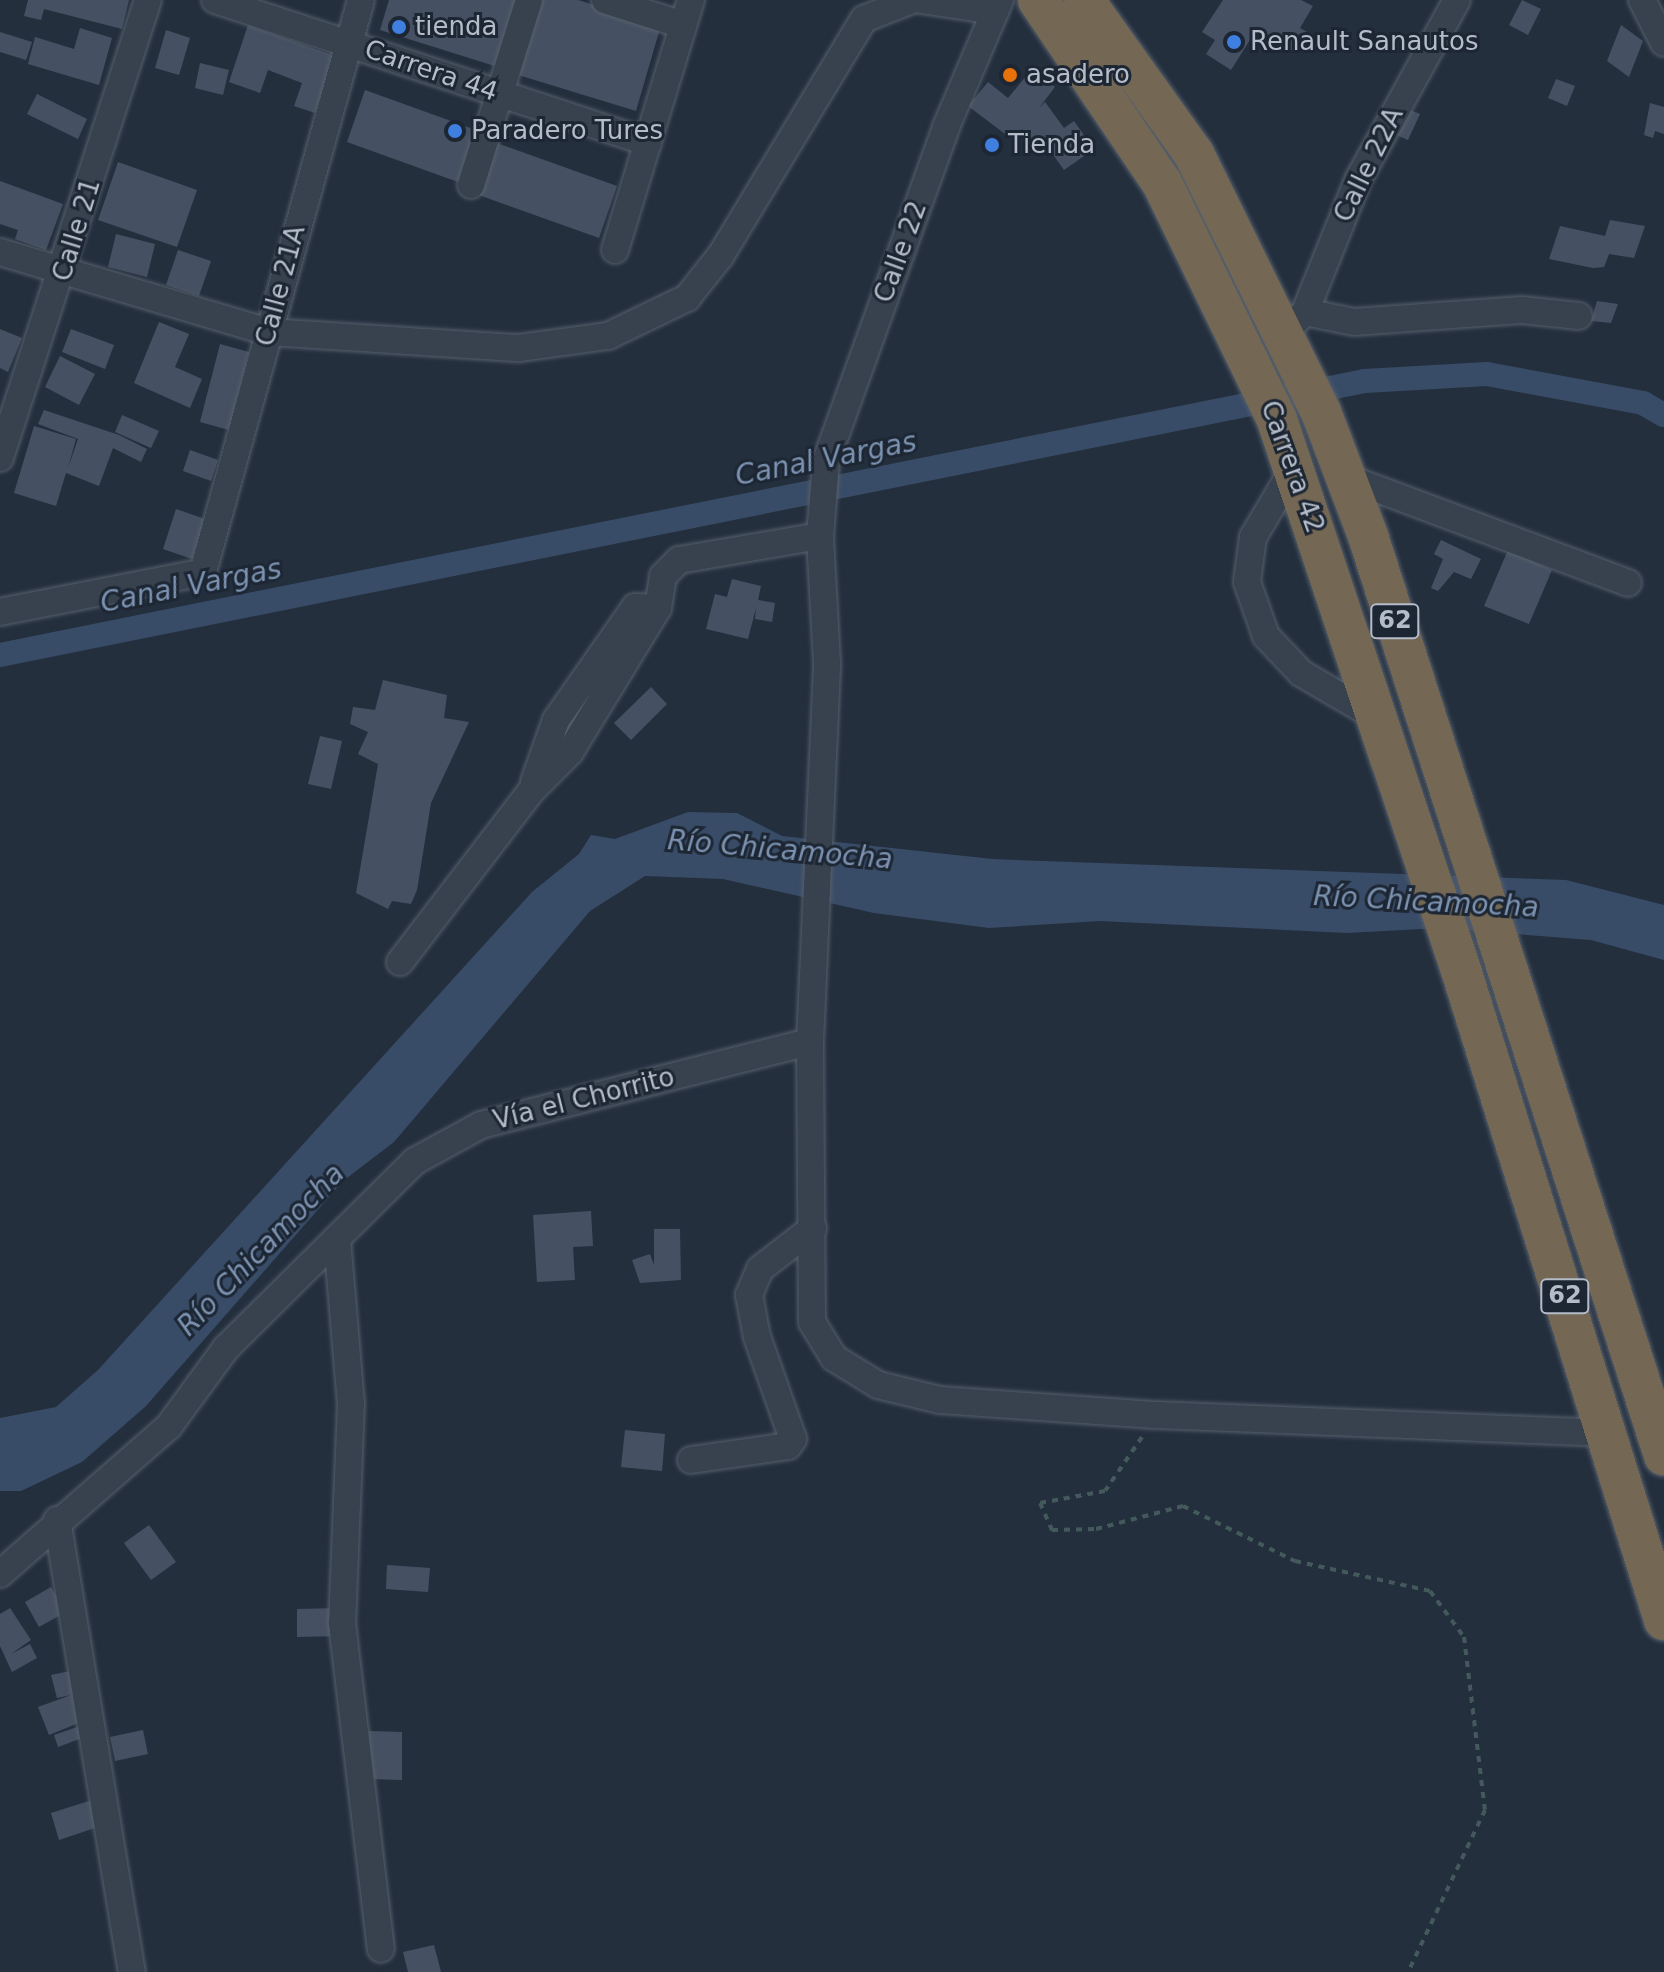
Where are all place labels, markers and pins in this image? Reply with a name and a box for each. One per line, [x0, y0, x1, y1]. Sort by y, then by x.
place label: tienda [415, 11, 497, 43]
marker: tienda [390, 18, 408, 36]
place label: Renault Sanautos [1250, 26, 1478, 58]
marker: Renault Sanautos [1225, 33, 1243, 51]
place label: asadero [1026, 59, 1130, 91]
marker: asadero [1001, 66, 1019, 84]
place label: Paradero Tures [471, 115, 663, 147]
marker: Paradero Tures [446, 122, 464, 140]
place label: Tienda [1008, 129, 1095, 161]
marker: Tienda [983, 136, 1001, 154]

